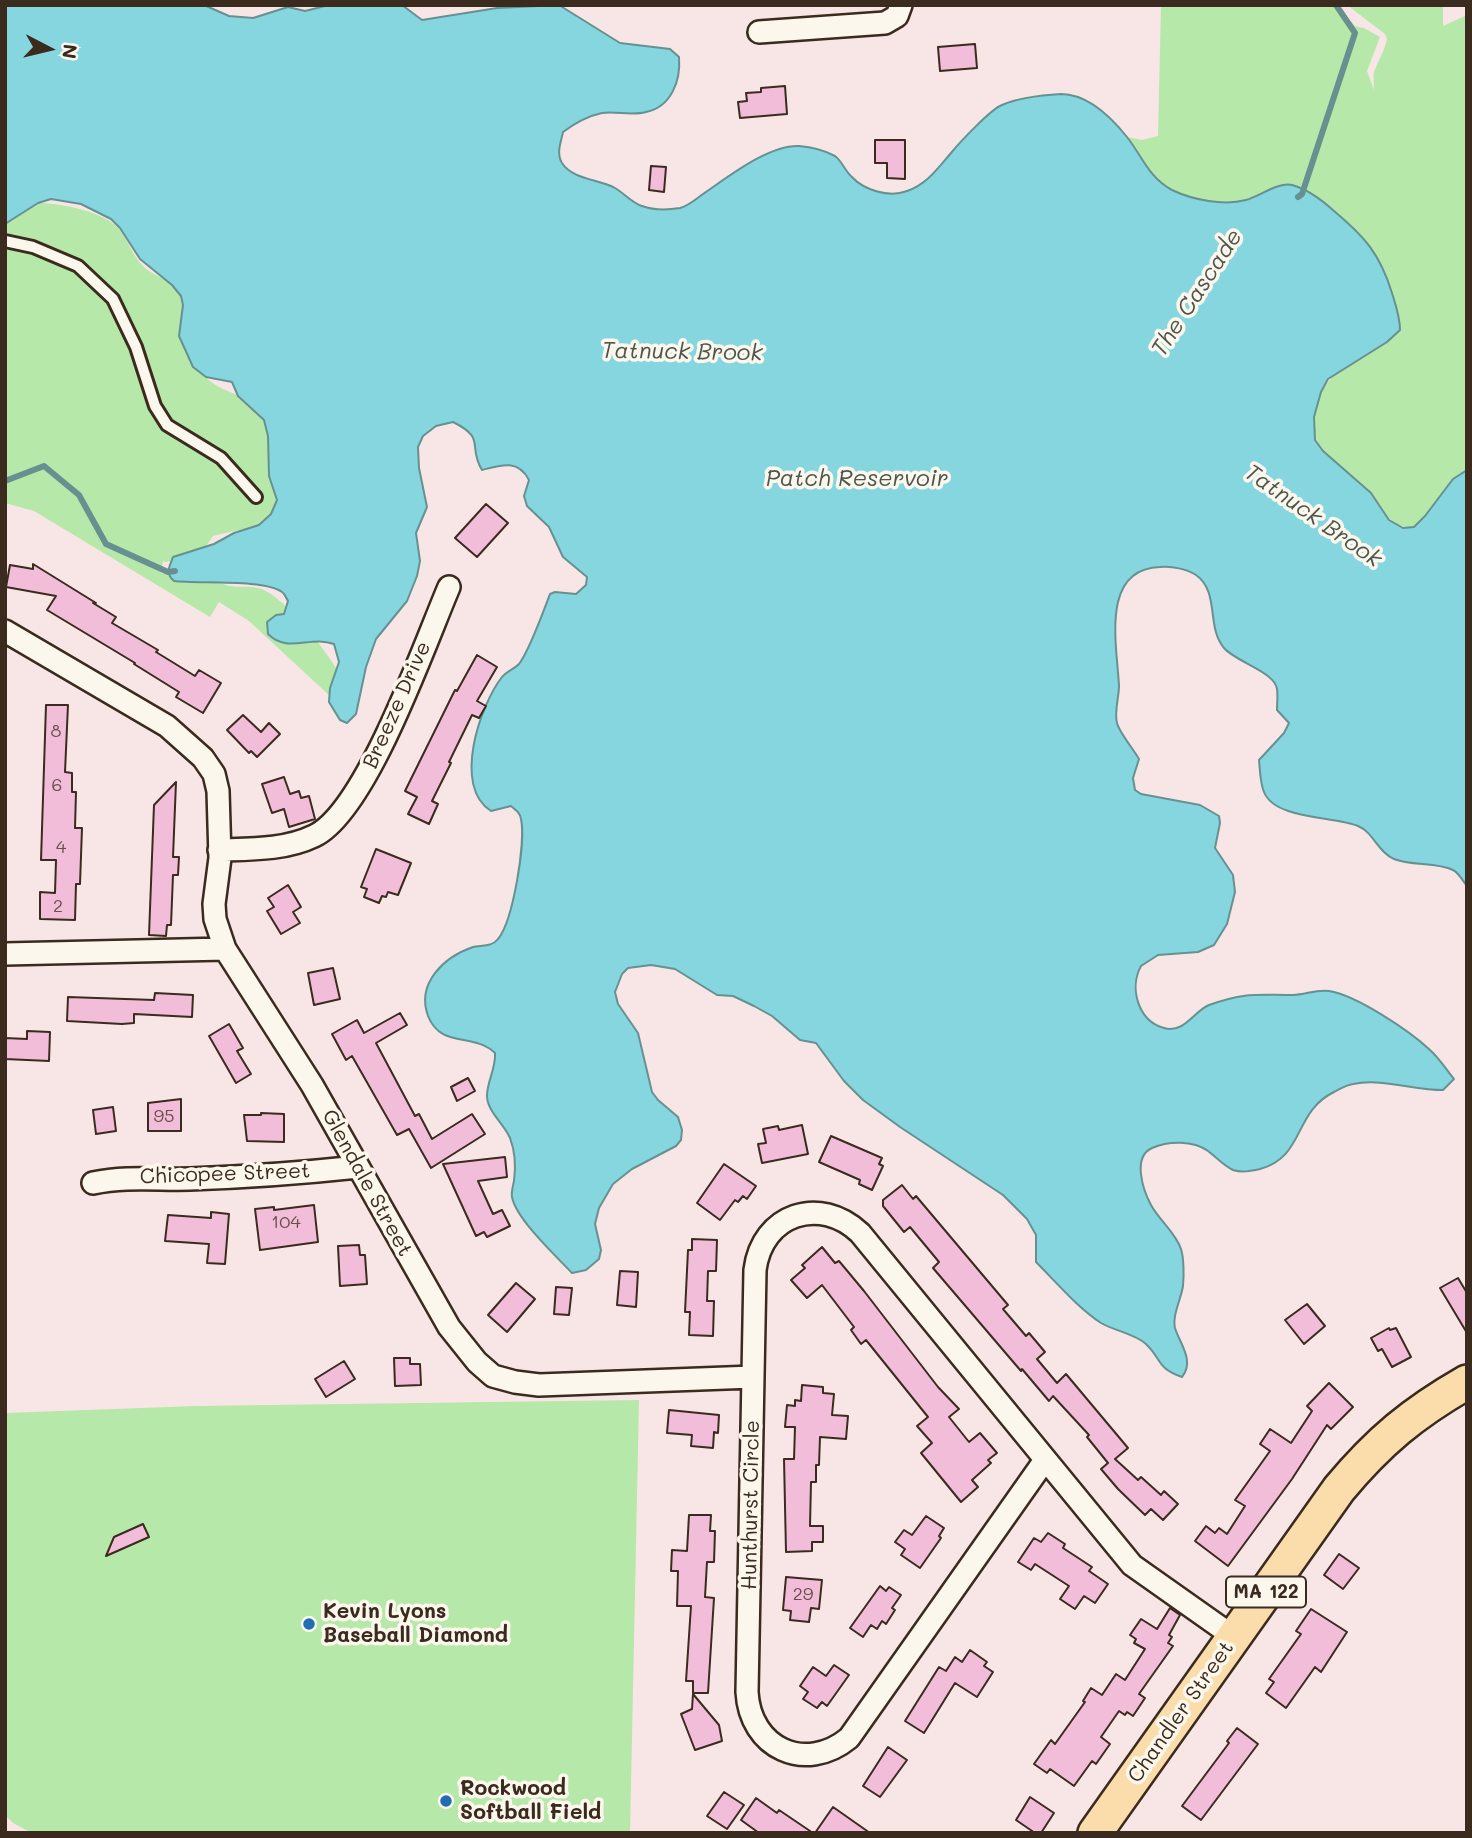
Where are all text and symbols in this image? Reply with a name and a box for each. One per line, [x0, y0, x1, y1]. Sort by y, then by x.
north arrow [14, 14, 84, 84]
text: N [57, 43, 84, 60]
water label: The Cascade [1146, 224, 1248, 362]
water label: Tatnuck Brook [601, 337, 763, 367]
water label: Tatnuck Brook [1239, 459, 1387, 573]
water label: Patch Reservoir [766, 465, 948, 493]
street label: Breeze Drive [358, 638, 436, 772]
house number: 8 [51, 720, 61, 742]
house number: 6 [52, 774, 62, 796]
house number: 4 [56, 836, 66, 858]
house number: 2 [53, 895, 63, 917]
house number: 95 [153, 1105, 175, 1127]
street label: Glendale Street [316, 1105, 418, 1261]
street label: Chicopee Street [139, 1158, 311, 1190]
house number: 104 [271, 1211, 301, 1233]
street label: Hunthurst Circle [737, 1420, 765, 1590]
road number: MA 122 [1226, 1576, 1306, 1608]
house number: 29 [793, 1583, 813, 1605]
place label: Kevin Lyons Baseball Diamond [323, 1599, 508, 1649]
marker: Kevin Lyons Baseball Diamond [301, 1616, 317, 1632]
street label: Chandler Street [1123, 1636, 1239, 1788]
place label: Rockwood Softball Field [460, 1776, 601, 1826]
marker: Rockwood Softball Field [438, 1793, 454, 1809]

